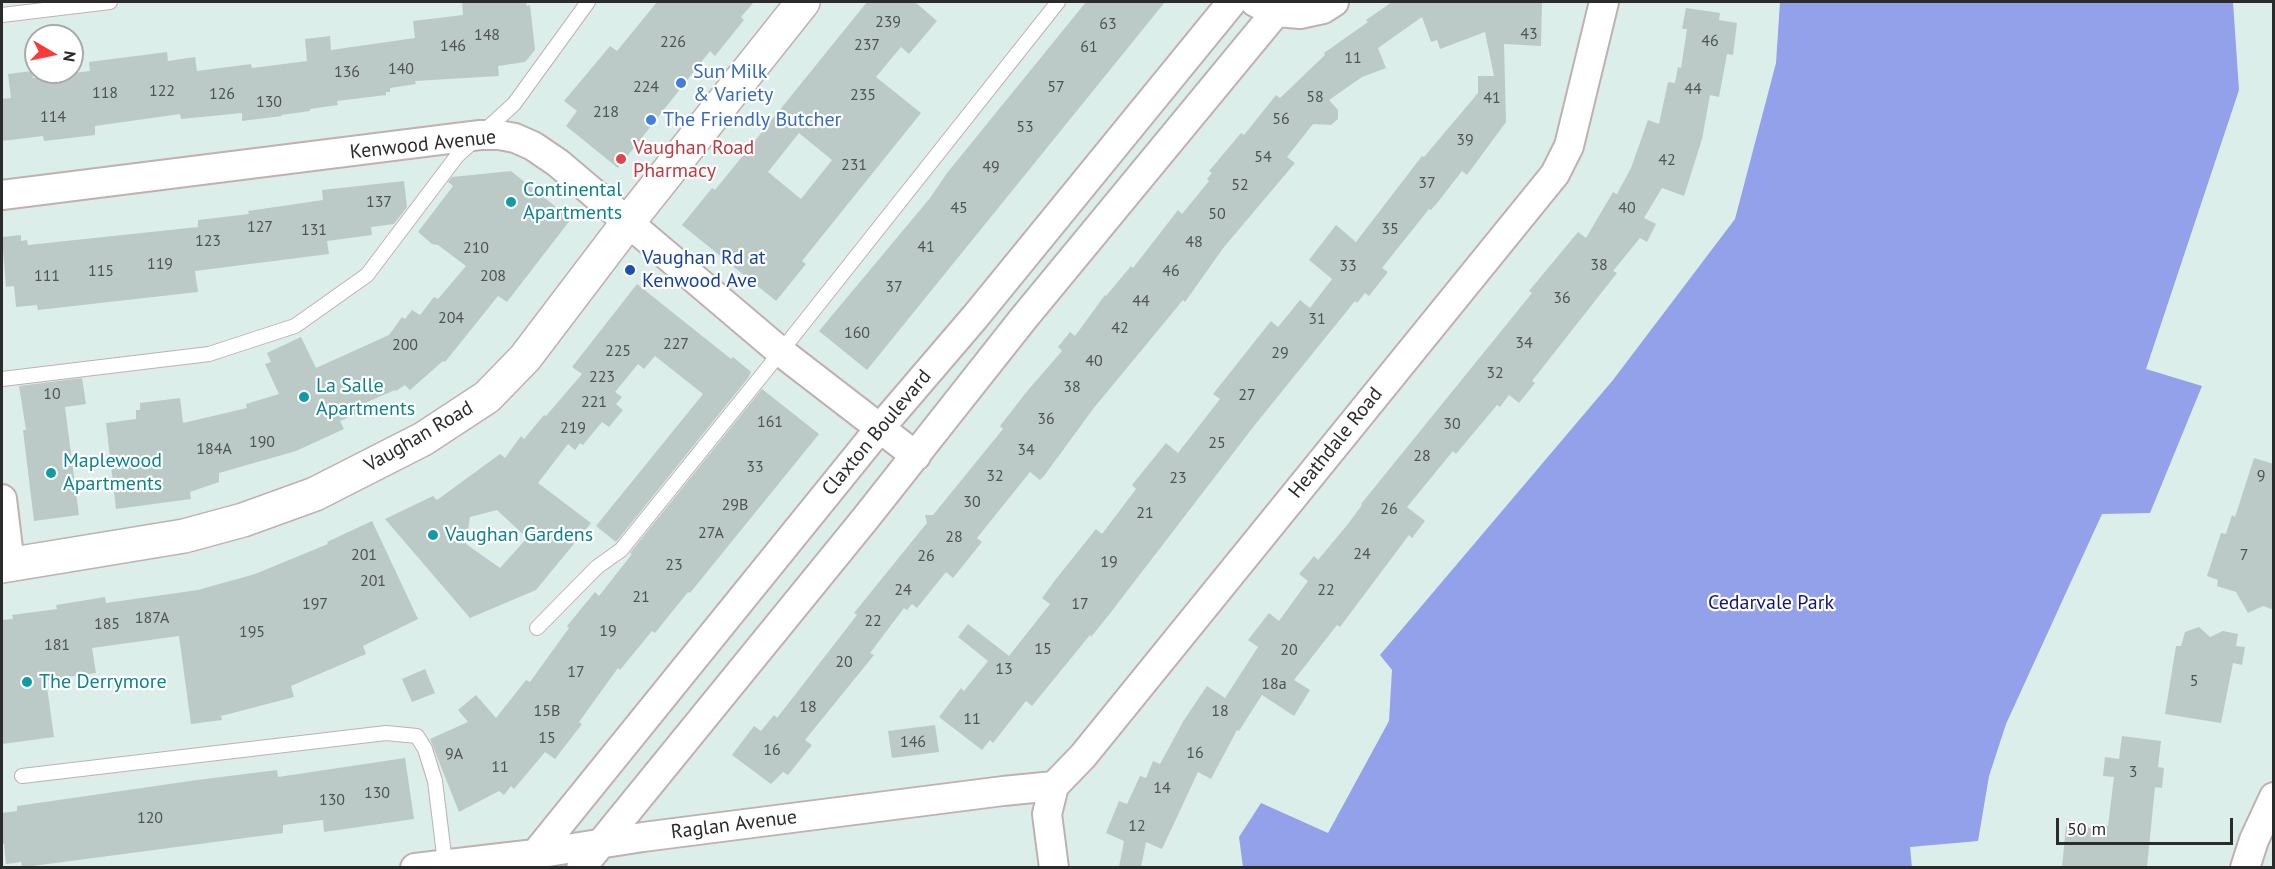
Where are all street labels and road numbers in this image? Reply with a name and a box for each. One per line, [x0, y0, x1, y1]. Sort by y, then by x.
street label: Kenwood Avenue [349, 125, 497, 165]
street label: Claxton Boulevard [817, 365, 937, 501]
street label: Heathdale Road [1284, 383, 1388, 503]
street label: Vaughan Road [360, 396, 478, 478]
street label: Raglan Avenue [670, 805, 798, 845]

